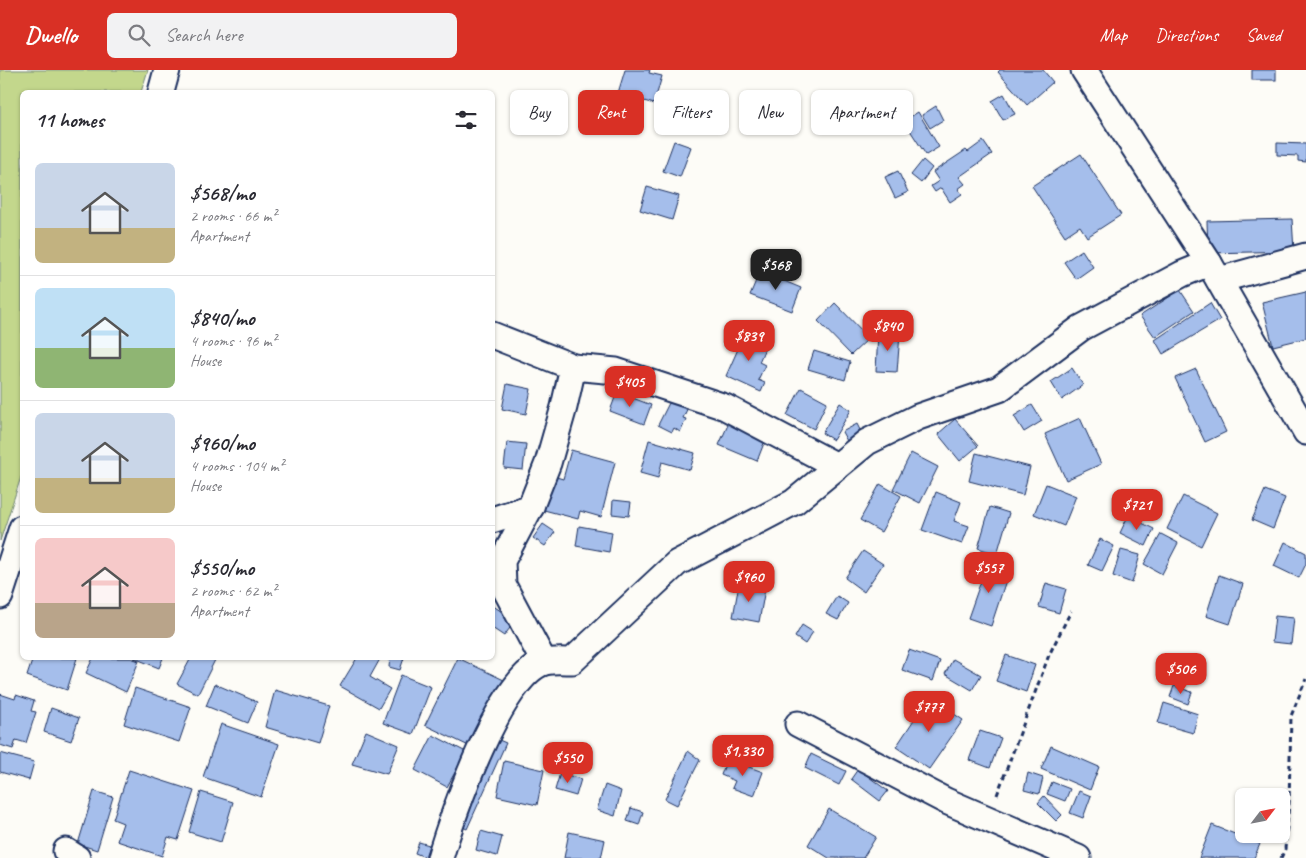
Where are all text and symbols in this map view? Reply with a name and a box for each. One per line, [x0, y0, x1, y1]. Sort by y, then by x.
search box [107, 13, 457, 58]
text: Dwello [25, 20, 77, 50]
icon: search [125, 21, 153, 49]
text: Search here [165, 23, 243, 47]
text: Map [1100, 24, 1127, 46]
text: Directions [1155, 24, 1218, 46]
text: Saved [1246, 24, 1281, 46]
chip: Buy [510, 90, 568, 135]
chip: Rent [578, 90, 644, 135]
chip: Filters [654, 90, 729, 135]
chip: New [739, 90, 801, 135]
chip: Apartment [811, 90, 913, 135]
icon: filters [452, 106, 480, 134]
text: 11 homes [35, 107, 104, 133]
text: $568/mo [190, 180, 255, 206]
icon: home [75, 183, 135, 243]
text: 2 rooms · 66 m² [190, 206, 276, 226]
text: Apartment [190, 226, 249, 246]
pin: $568 [746, 248, 806, 291]
text: $568 [762, 255, 790, 275]
text: $840/mo [190, 305, 255, 331]
icon: home [75, 308, 135, 368]
pin: $840 [858, 310, 918, 352]
text: $840 [874, 316, 902, 336]
pin: $839 [719, 320, 779, 362]
text: $839 [735, 326, 763, 346]
text: 4 rooms · 96 m² [190, 331, 276, 351]
text: House [190, 351, 221, 371]
pin: $405 [600, 366, 660, 408]
text: $405 [616, 372, 644, 392]
text: $960/mo [190, 430, 255, 456]
icon: home [75, 433, 135, 493]
text: 4 rooms · 104 m² [190, 456, 284, 476]
text: House [190, 476, 221, 496]
pin: $721 [1107, 488, 1167, 531]
text: $721 [1123, 495, 1151, 515]
pin: $557 [959, 552, 1019, 594]
text: $550/mo [190, 555, 254, 581]
icon: home [75, 558, 135, 618]
text: $557 [975, 558, 1003, 578]
pin: $960 [719, 560, 779, 603]
text: $960 [735, 567, 763, 587]
text: 2 rooms · 62 m² [190, 581, 276, 601]
text: Apartment [190, 601, 249, 621]
pin: $506 [1151, 652, 1211, 695]
text: $506 [1167, 659, 1195, 679]
pin: $777 [899, 690, 959, 733]
text: $777 [915, 697, 943, 717]
pin: $1,330 [702, 734, 784, 777]
text: $1,330 [723, 741, 763, 761]
pin: $550 [538, 742, 598, 784]
text: $550 [554, 748, 582, 768]
north arrow [1235, 788, 1290, 842]
map controls [1235, 788, 1290, 843]

